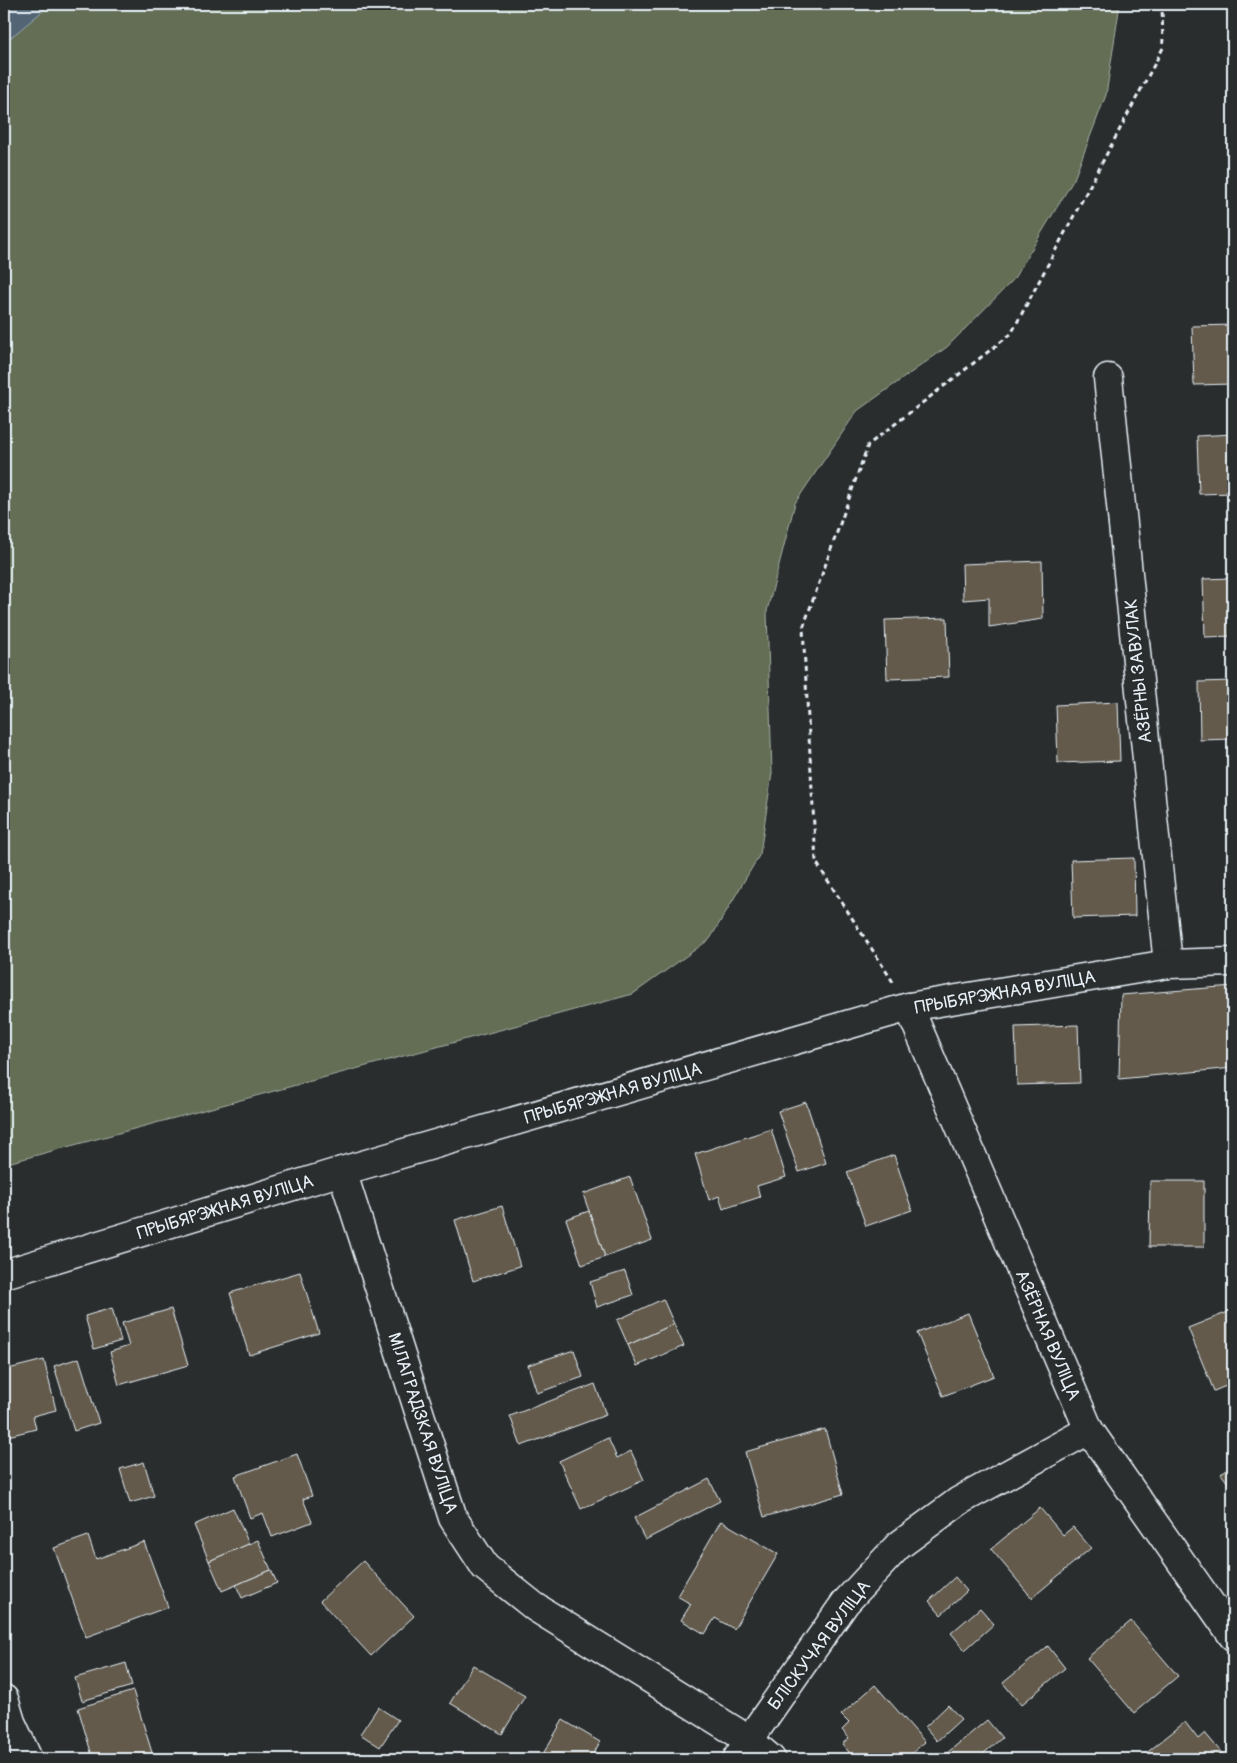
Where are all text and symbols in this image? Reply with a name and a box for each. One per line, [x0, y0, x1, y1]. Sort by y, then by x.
street label: АЗЁРНЫ ЗАВУЛАК [1119, 597, 1158, 744]
street label: ПРЫБЯРЭЖНАЯ ВУЛІЦА [913, 965, 1098, 1020]
street label: ПРЫБЯРЭЖНАЯ ВУЛІЦА [522, 1057, 705, 1130]
street label: ПРЫБЯРЭЖНАЯ ВУЛІЦА [134, 1170, 316, 1245]
street label: АЗЁРНАЯ ВУЛІЦА [1010, 1266, 1086, 1404]
street label: МІЛАГРАДЗКАЯ ВУЛІЦА [382, 1330, 463, 1517]
street label: БЛІСКУЧАЯ ВУЛІЦА [763, 1575, 876, 1715]

